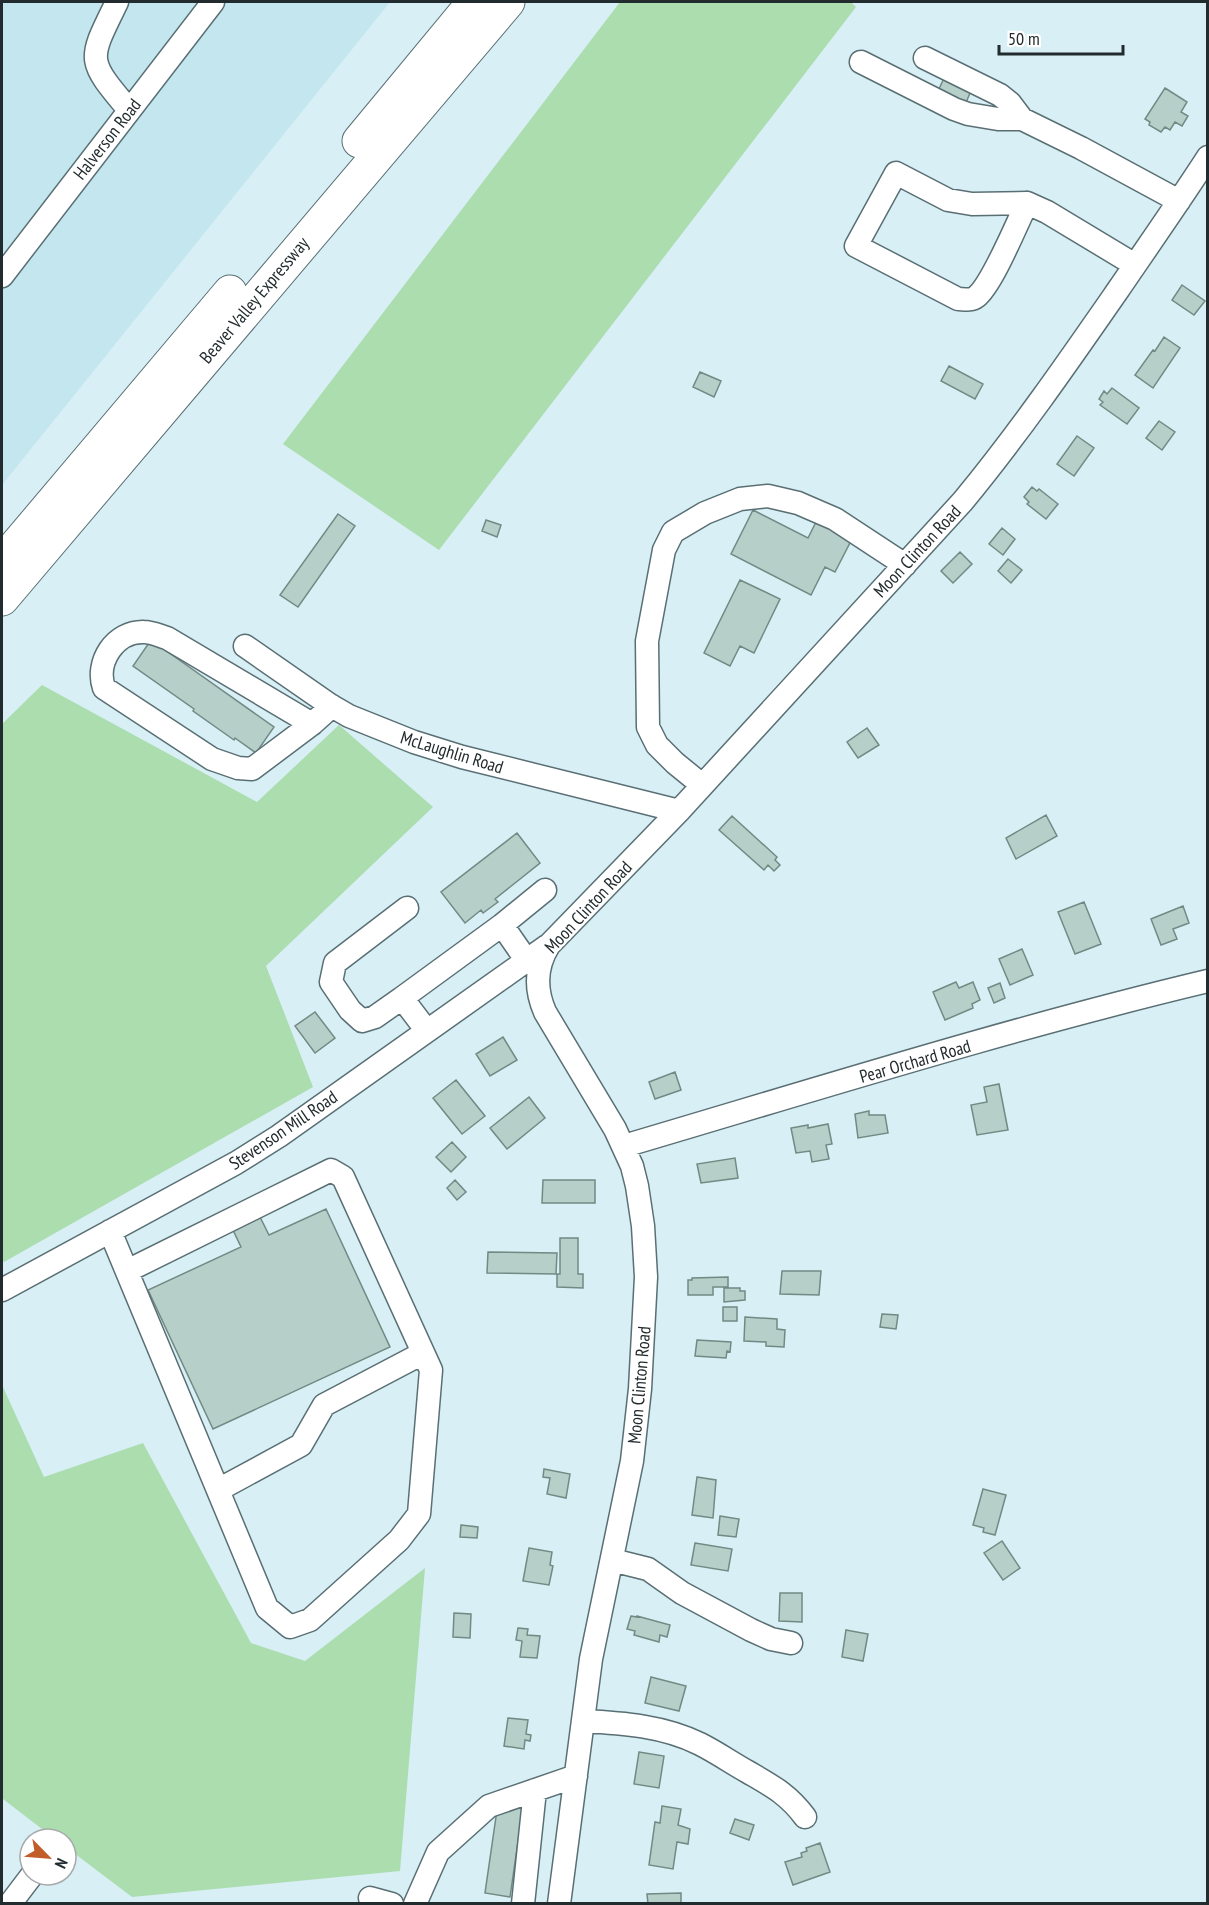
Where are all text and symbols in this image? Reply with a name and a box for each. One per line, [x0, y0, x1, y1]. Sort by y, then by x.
scale bar [999, 18, 1124, 56]
text: 50 m [1008, 27, 1040, 50]
street label: Halverson Road [68, 94, 146, 184]
street label: Beaver Valley Expressway [194, 232, 314, 368]
street label: Moon Clinton Road [868, 500, 966, 602]
street label: McLaughlin Road [398, 725, 506, 779]
street label: Moon Clinton Road [539, 856, 637, 958]
street label: Pear Orchard Road [857, 1034, 973, 1088]
street label: Stevenson Mill Road [224, 1085, 342, 1175]
street label: Moon Clinton Road [622, 1325, 656, 1445]
north arrow [18, 1827, 78, 1887]
text: N [51, 1855, 72, 1871]

